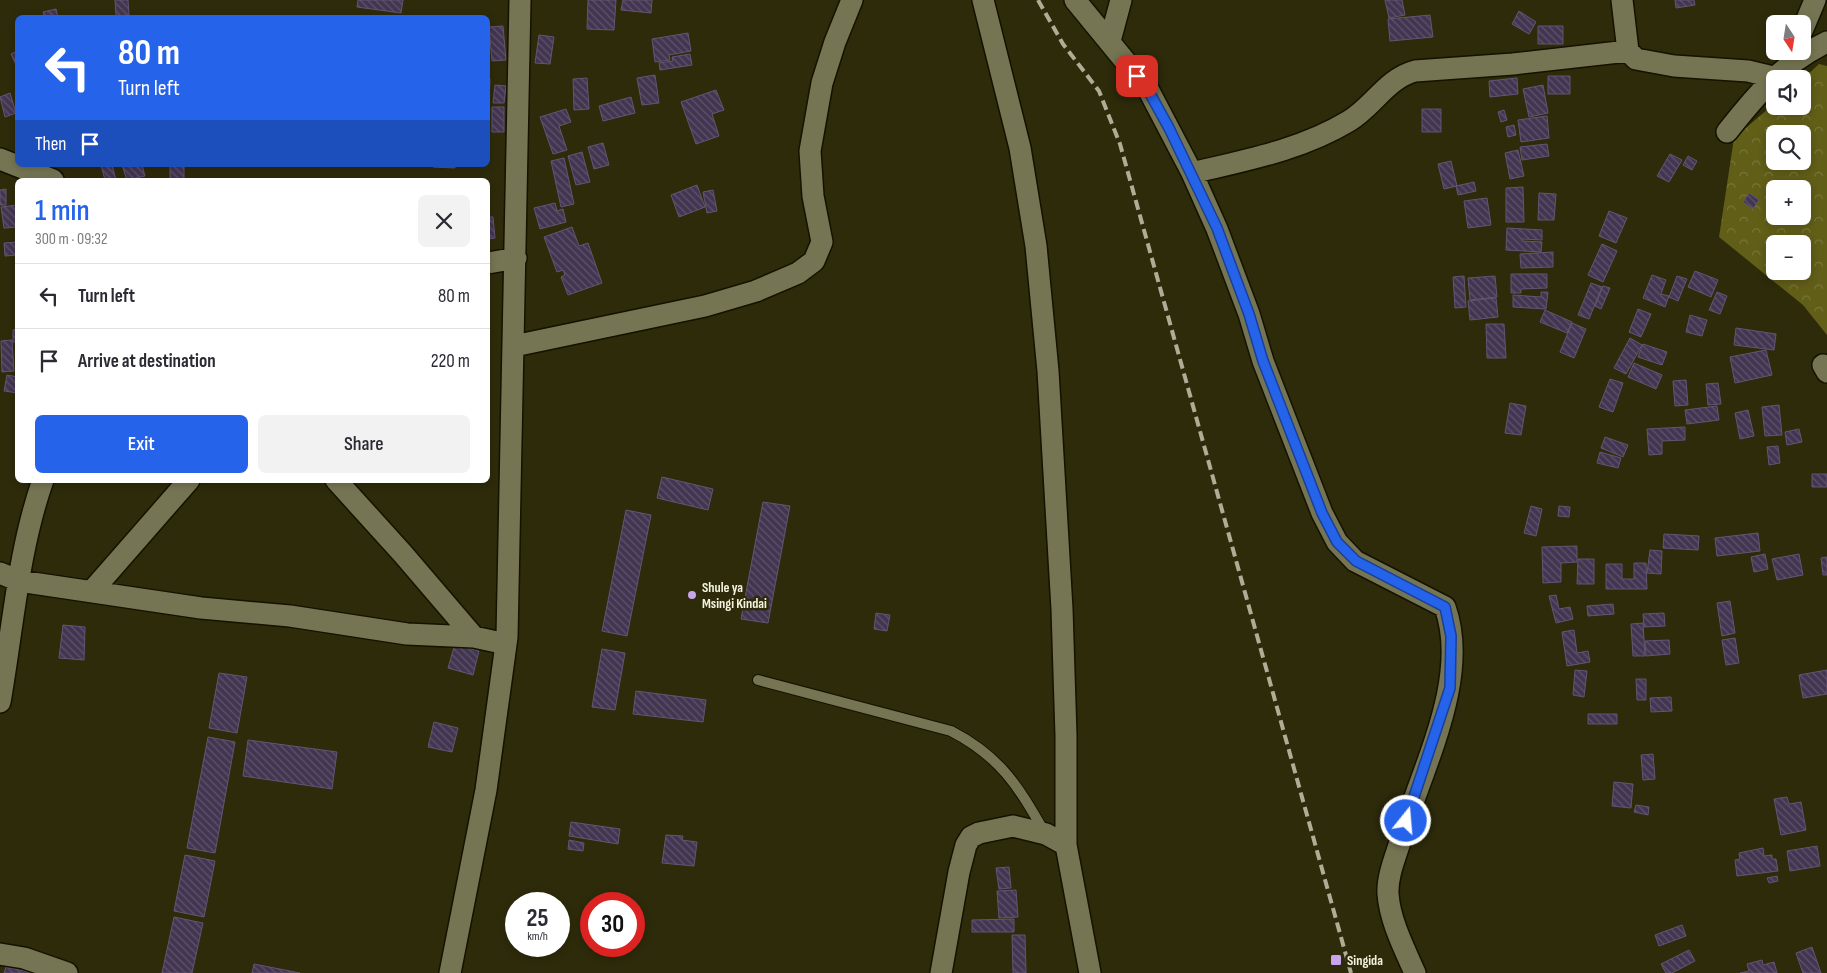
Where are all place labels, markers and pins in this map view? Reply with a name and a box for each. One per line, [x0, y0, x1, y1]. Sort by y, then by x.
pin [1116, 55, 1158, 97]
place label: Shule ya Msingi Kindai [702, 579, 767, 612]
marker: Shule ya Msingi Kindai [686, 589, 698, 601]
place label: Singida [1347, 952, 1383, 969]
marker: Singida [1329, 953, 1343, 967]

